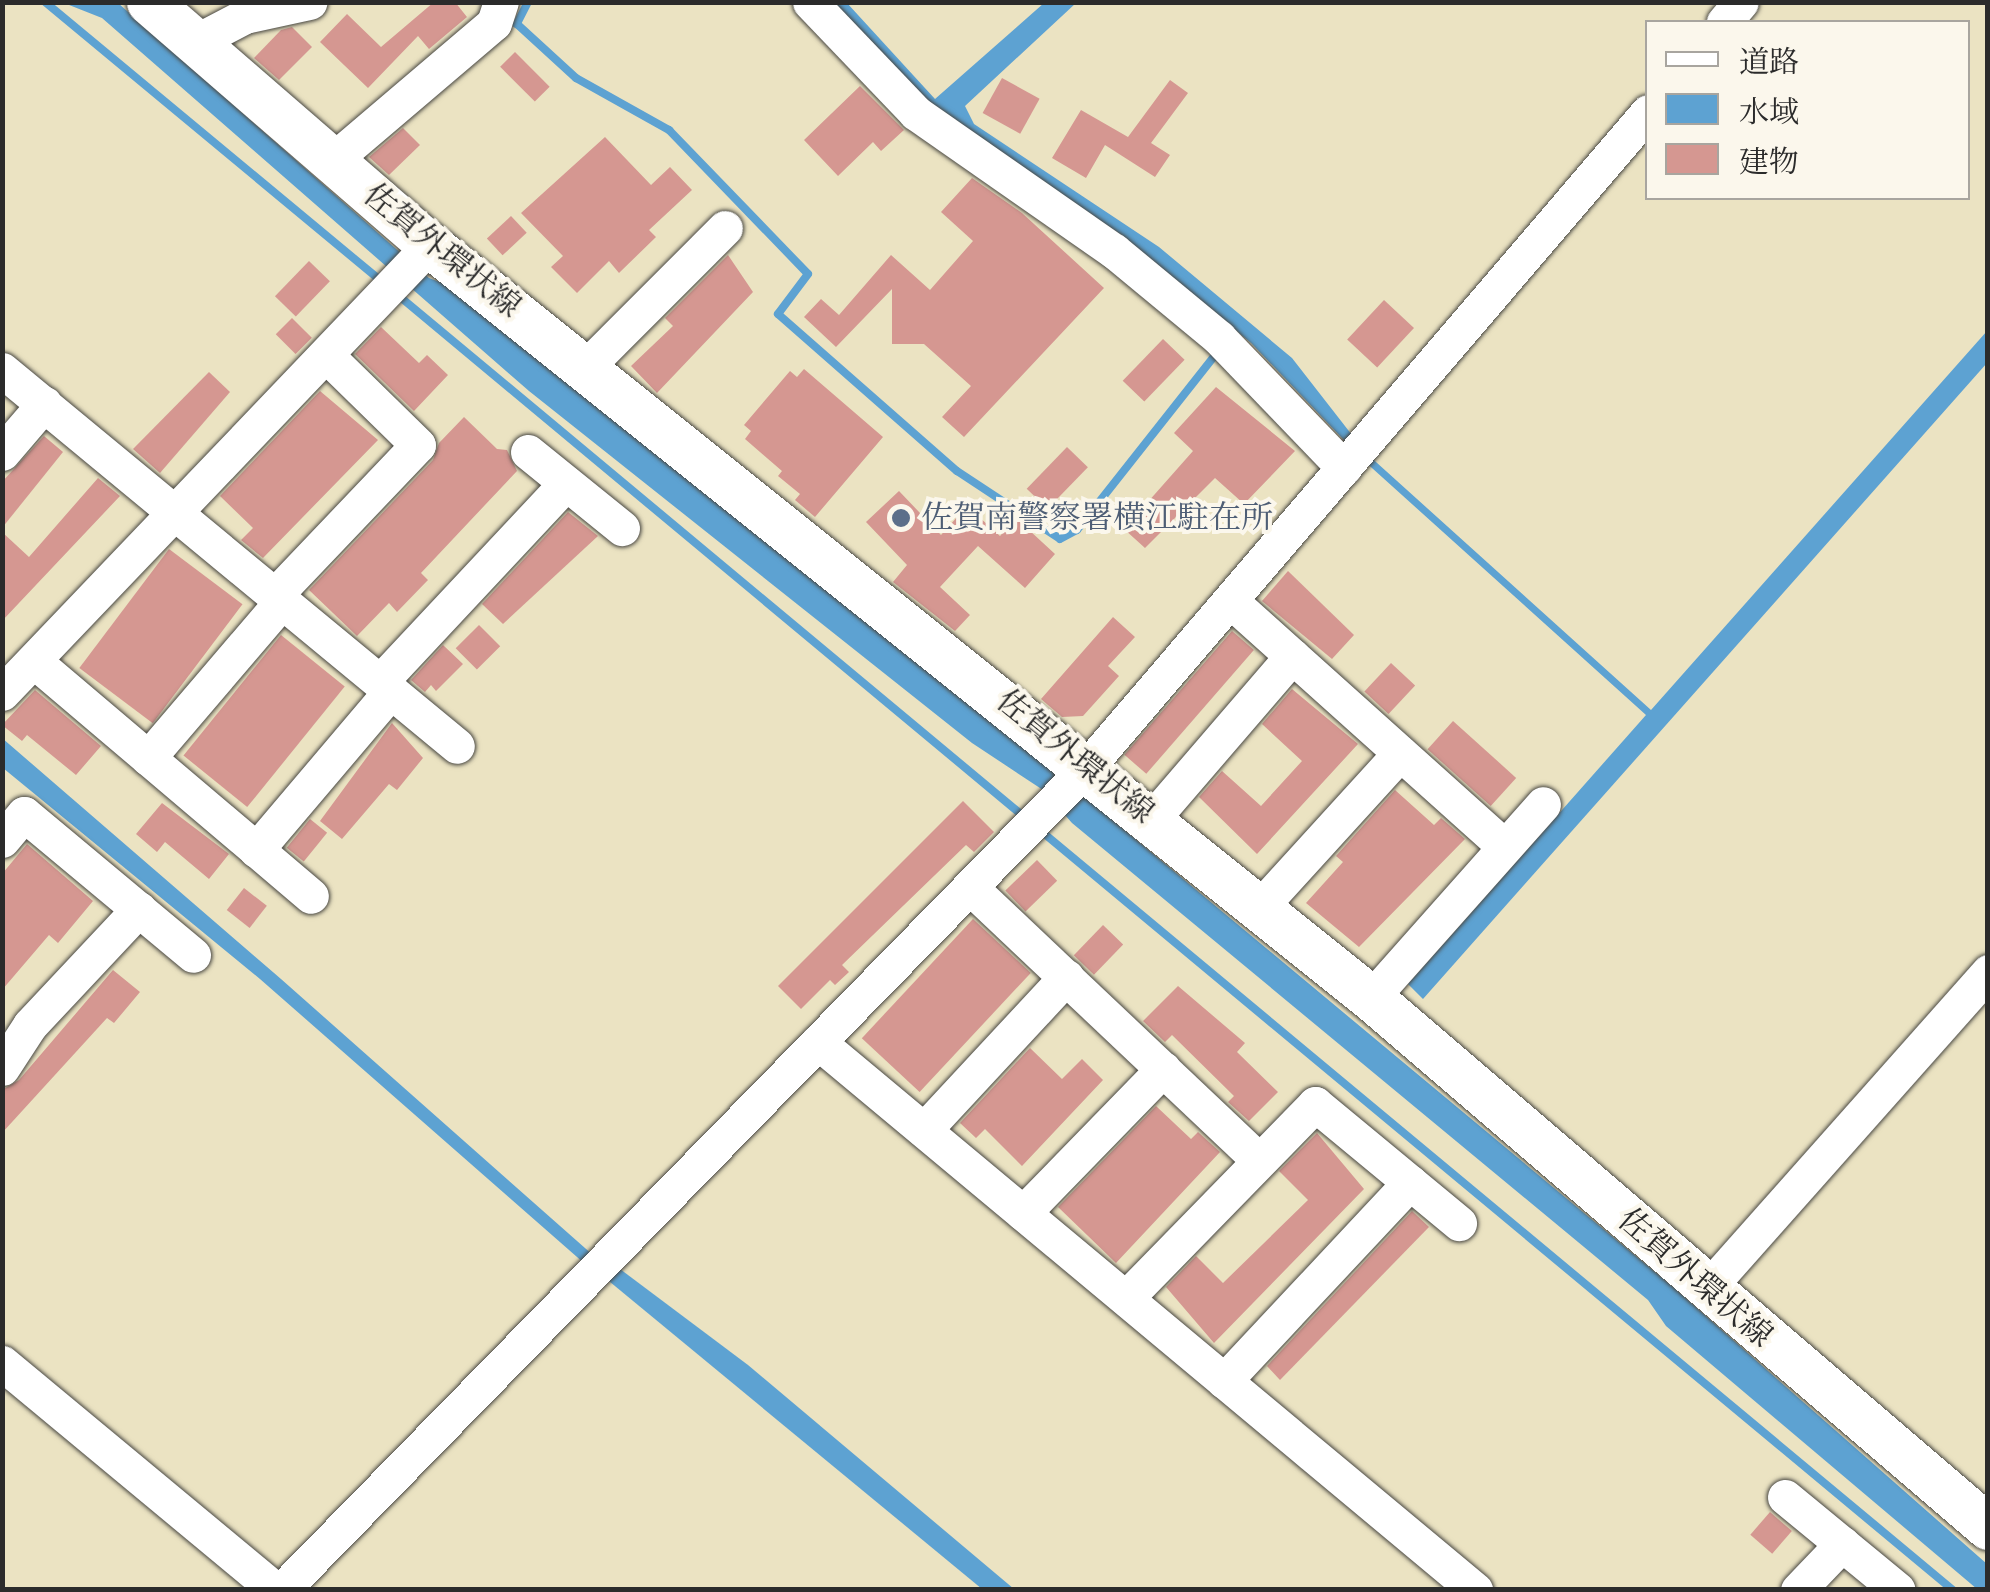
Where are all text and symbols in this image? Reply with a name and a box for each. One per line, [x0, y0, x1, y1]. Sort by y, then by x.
legend [1645, 20, 1970, 200]
text: 道路 [1739, 45, 1799, 80]
text: 水域 [1739, 95, 1799, 130]
text: 建物 [1739, 145, 1799, 180]
street label: 佐賀外環状線 [355, 176, 529, 326]
place label: 佐賀南警察署横江駐在所 [921, 499, 1273, 537]
marker: 佐賀南警察署横江駐在所 [890, 507, 912, 529]
street label: 佐賀外環状線 [988, 682, 1162, 832]
street label: 佐賀外環状線 [1610, 1201, 1780, 1355]

